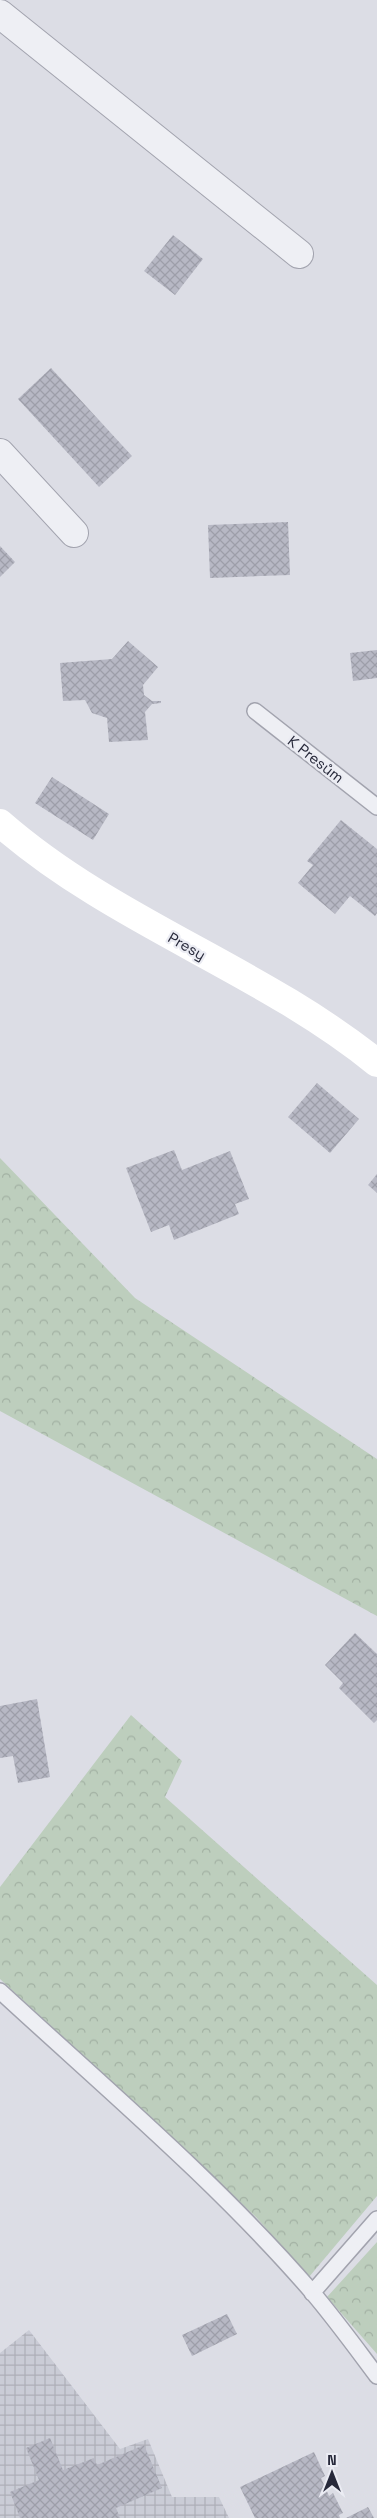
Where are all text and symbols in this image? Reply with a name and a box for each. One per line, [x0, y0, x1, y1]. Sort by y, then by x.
street label: K Presům [284, 731, 348, 787]
street label: Presy [165, 928, 209, 964]
north arrow [307, 2448, 357, 2498]
text: N [327, 2451, 337, 2469]

